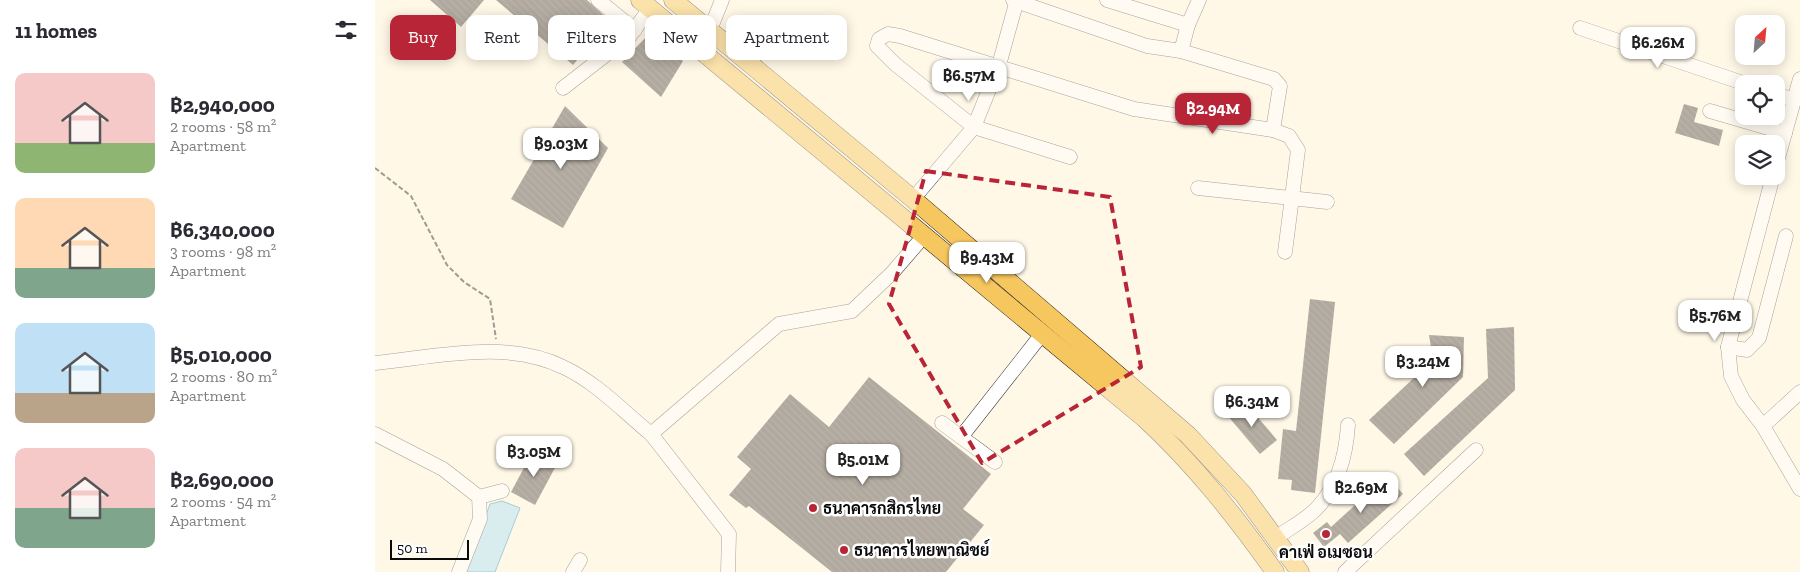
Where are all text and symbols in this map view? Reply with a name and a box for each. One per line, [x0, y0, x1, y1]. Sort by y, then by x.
chip: Buy [390, 15, 456, 60]
chip: Rent [466, 15, 538, 60]
chip: Filters [548, 15, 635, 60]
chip: New [645, 15, 716, 60]
chip: Apartment [726, 15, 847, 60]
north arrow [1735, 15, 1785, 65]
map controls [1735, 15, 1785, 185]
icon: filters [332, 16, 360, 44]
text: 11 homes [15, 18, 97, 43]
pin: ฿6.26M [1617, 27, 1699, 69]
text: ฿6.26M [1631, 33, 1685, 52]
pin: ฿6.57M [928, 59, 1010, 102]
text: ฿6.57M [943, 66, 995, 85]
button: locate [1735, 75, 1785, 125]
text: ฿2,940,000 [170, 92, 275, 117]
pin: ฿2.94M [1172, 92, 1254, 135]
icon: home [55, 93, 115, 153]
text: ฿2.94M [1186, 99, 1240, 118]
text: 2 rooms · 58 m² [170, 117, 276, 136]
pin: ฿9.03M [520, 128, 602, 170]
text: ฿9.03M [534, 134, 588, 153]
button: layers [1735, 135, 1785, 185]
text: Apartment [170, 136, 246, 155]
text: ฿6,340,000 [170, 217, 275, 242]
icon: home [55, 218, 115, 278]
text: 3 rooms · 98 m² [170, 242, 276, 261]
pin: ฿9.43M [946, 242, 1028, 284]
text: ฿9.43M [960, 248, 1014, 267]
text: Apartment [170, 261, 246, 280]
pin: ฿5.76M [1674, 300, 1756, 342]
text: ฿5.76M [1689, 306, 1741, 325]
text: ฿5,010,000 [170, 342, 272, 367]
icon: home [55, 343, 115, 403]
pin: ฿3.24M [1382, 346, 1464, 388]
text: ฿3.24M [1396, 352, 1450, 371]
text: 2 rooms · 80 m² [170, 367, 277, 386]
text: Apartment [170, 386, 246, 405]
pin: ฿6.34M [1211, 386, 1293, 428]
text: ฿6.34M [1225, 392, 1279, 411]
pin: ฿3.05M [493, 436, 575, 478]
text: ฿3.05M [507, 442, 561, 461]
pin: ฿5.01M [822, 444, 904, 486]
text: ฿5.01M [837, 450, 889, 469]
text: ฿2,690,000 [170, 467, 274, 492]
icon: home [55, 468, 115, 528]
pin: ฿2.69M [1320, 472, 1402, 514]
text: ฿2.69M [1334, 478, 1388, 497]
text: 2 rooms · 54 m² [170, 492, 276, 511]
place label: ธนาคารกสิกรไทย [823, 497, 941, 518]
marker: ธนาคารกสิกรไทย [807, 502, 819, 514]
text: Apartment [170, 511, 246, 530]
marker: คาเฟ่ อเมซอน [1320, 528, 1332, 540]
scale bar [390, 537, 469, 560]
place label: ธนาคารไทยพาณิชย์ [854, 539, 990, 560]
text: 50 m [397, 540, 428, 557]
place label: คาเฟ่ อเมซอน [1279, 543, 1373, 562]
marker: ธนาคารไทยพาณิชย์ [838, 544, 850, 556]

